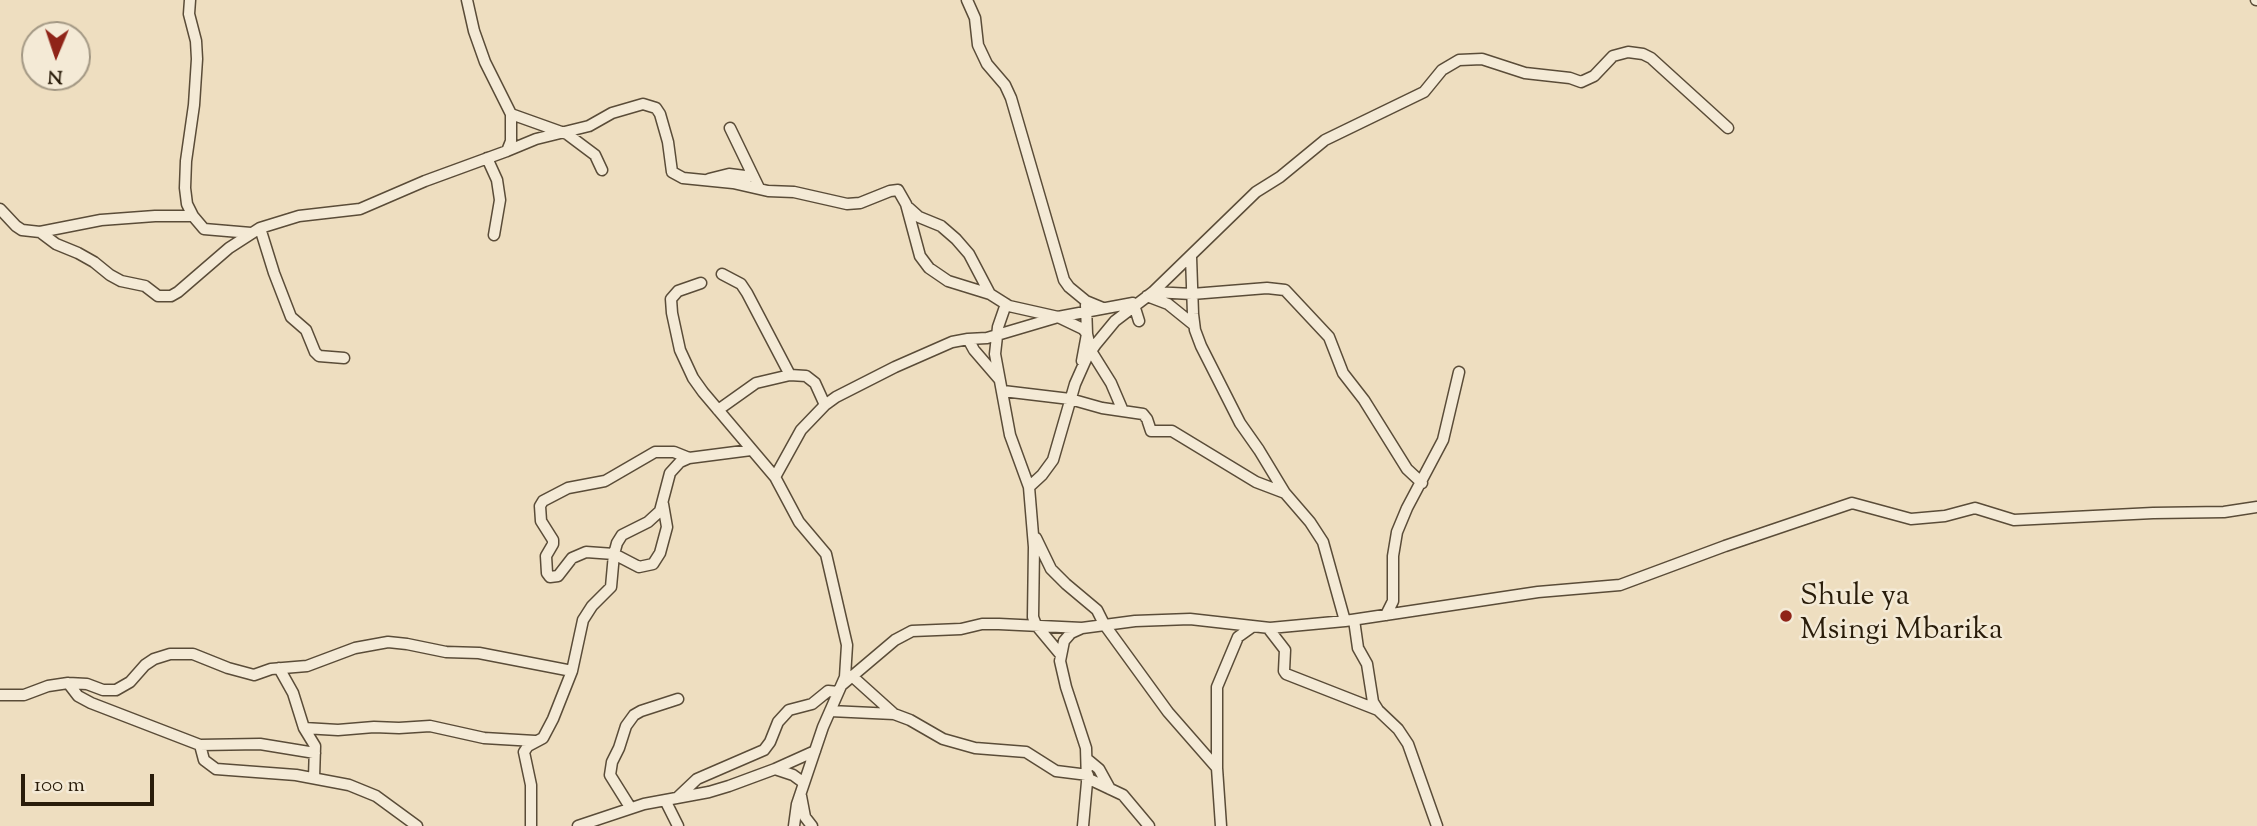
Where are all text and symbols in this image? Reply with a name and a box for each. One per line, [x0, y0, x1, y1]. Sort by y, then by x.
north arrow [21, 21, 91, 91]
text: N [47, 62, 63, 89]
place label: Shule ya Msingi Mbarika [1800, 581, 2003, 652]
marker: Shule ya Msingi Mbarika [1778, 608, 1794, 624]
scale bar [24, 760, 158, 804]
text: 100 m [34, 771, 85, 801]

